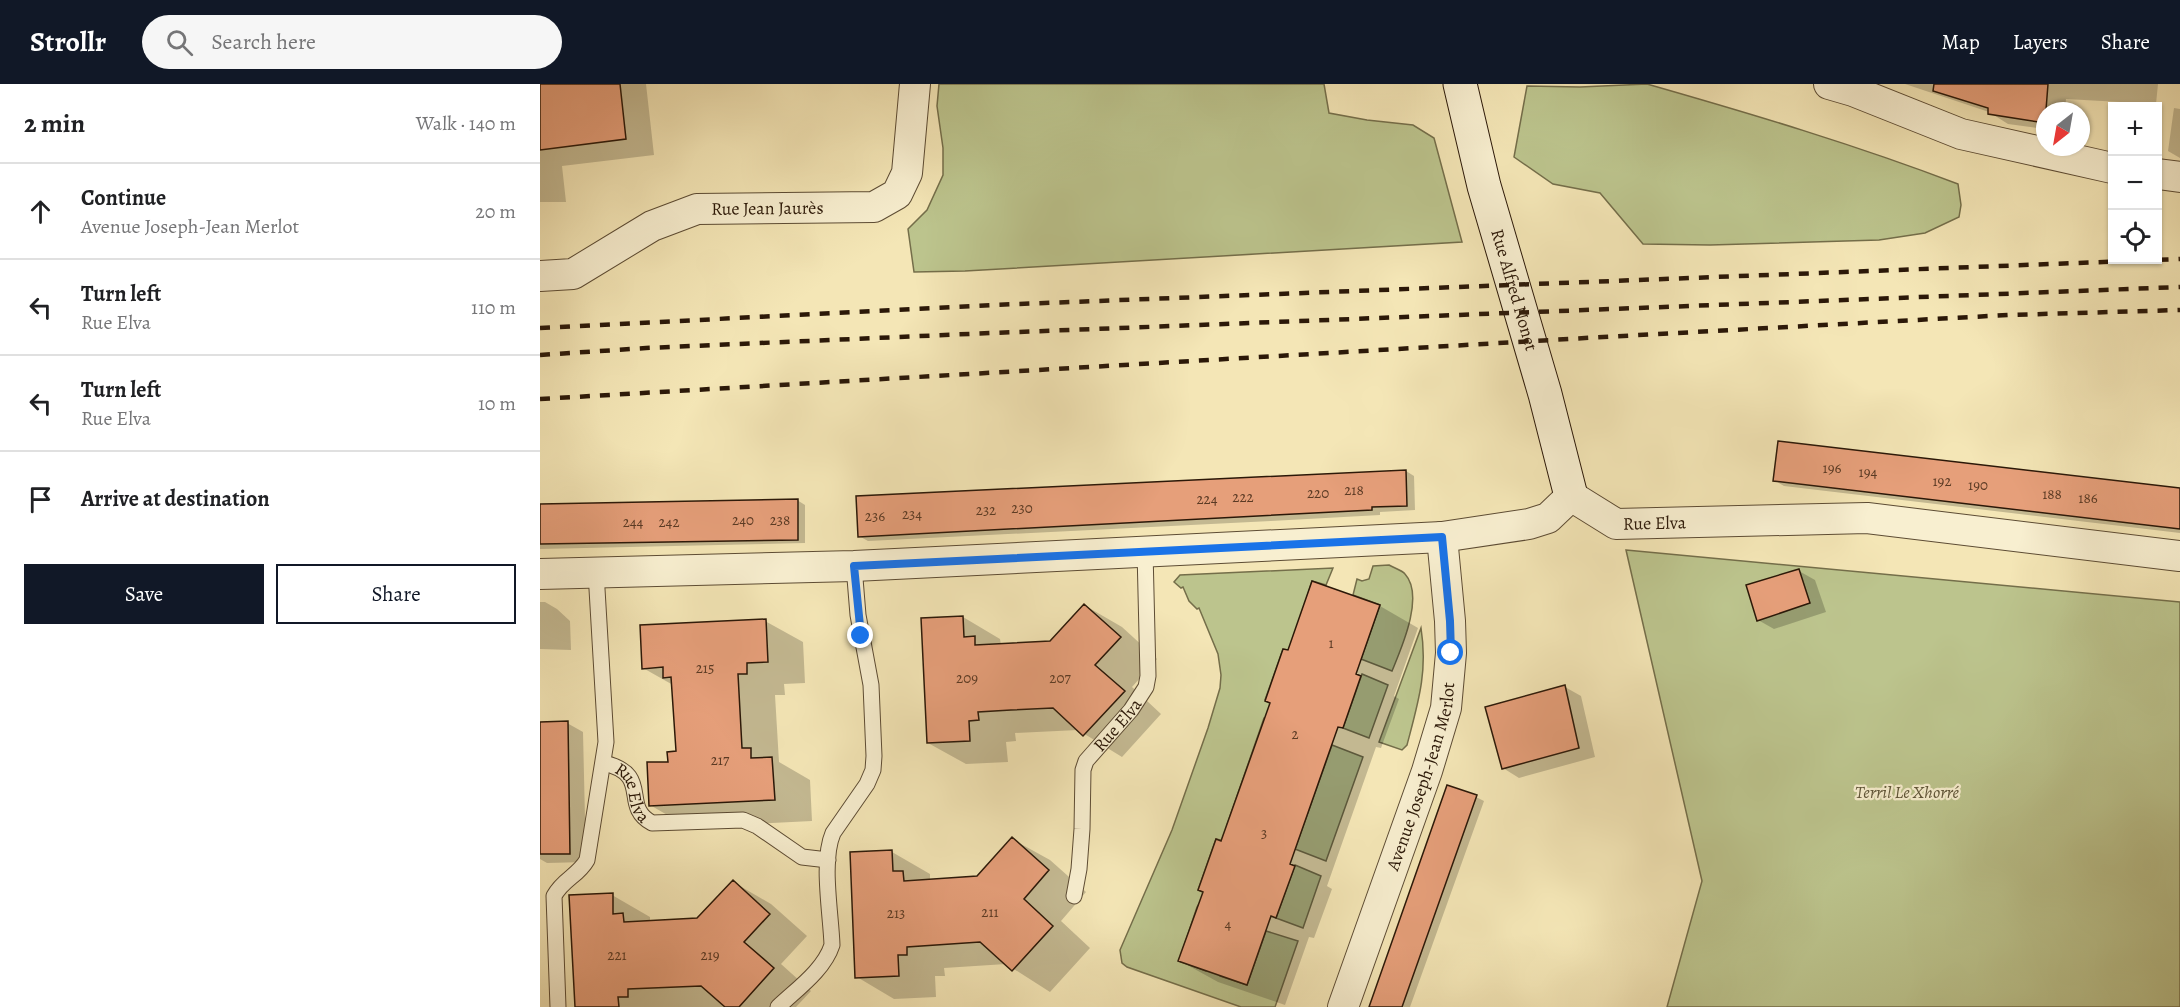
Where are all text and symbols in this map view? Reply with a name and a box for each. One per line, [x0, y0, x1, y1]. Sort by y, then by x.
search box [142, 15, 562, 69]
text: Strollr [30, 23, 106, 61]
icon: search [163, 26, 196, 59]
text: Search here [211, 27, 316, 57]
text: Map [1941, 28, 1980, 56]
text: Layers [2013, 28, 2068, 56]
text: Share [2101, 28, 2150, 56]
north arrow [2036, 102, 2090, 156]
map controls [2108, 102, 2162, 264]
button: + [2108, 102, 2162, 156]
text: 2 min [24, 106, 85, 141]
text: Walk · 140 m [416, 110, 516, 137]
button: − [2108, 156, 2162, 210]
text: Continue [81, 183, 166, 213]
icon: ahead [24, 195, 57, 228]
street label: Rue Jean Jaurès [711, 196, 824, 221]
text: 20 m [475, 198, 516, 225]
button: locate [2108, 210, 2162, 264]
text: Avenue Joseph-Jean Merlot [81, 213, 299, 240]
street label: Rue Alfred Nonet [1485, 226, 1544, 354]
text: Turn left [81, 279, 161, 309]
icon: left [24, 291, 57, 324]
text: 110 m [471, 294, 516, 321]
text: Rue Elva [81, 309, 151, 336]
text: Turn left [81, 375, 161, 405]
icon: left [24, 387, 57, 420]
text: 10 m [478, 390, 516, 417]
text: Rue Elva [81, 405, 151, 432]
house number: 196 [1823, 458, 1842, 478]
house number: 194 [1859, 462, 1878, 482]
house number: 192 [1932, 471, 1952, 491]
house number: 190 [1968, 475, 1988, 495]
house number: 218 [1344, 480, 1364, 500]
icon: arrive [24, 483, 57, 516]
house number: 220 [1307, 483, 1329, 503]
text: Arrive at destination [81, 484, 270, 514]
house number: 188 [2042, 484, 2062, 504]
house number: 222 [1232, 487, 1254, 507]
house number: 186 [2078, 488, 2098, 508]
house number: 224 [1196, 489, 1218, 509]
house number: 230 [1011, 498, 1033, 518]
house number: 232 [976, 500, 996, 520]
house number: 234 [902, 504, 922, 524]
house number: 236 [865, 506, 885, 526]
house number: 240 [732, 510, 754, 530]
house number: 238 [770, 510, 790, 530]
street label: Rue Elva [1623, 510, 1687, 536]
house number: 244 [623, 512, 644, 532]
house number: 242 [658, 512, 680, 532]
button: Save [24, 564, 264, 624]
button: Share [276, 564, 516, 624]
route end [847, 622, 873, 648]
house number: 1 [1328, 633, 1334, 653]
route start [1437, 639, 1463, 665]
house number: 215 [696, 658, 714, 678]
house number: 209 [956, 668, 978, 688]
house number: 207 [1049, 668, 1071, 688]
street label: Avenue Joseph-Jean Merlot [1380, 681, 1460, 875]
street label: Rue Elva [1088, 693, 1148, 757]
house number: 2 [1291, 724, 1299, 744]
house number: 217 [711, 750, 730, 770]
street label: Rue Elva [611, 757, 655, 829]
park label: Terril Le Xhorré [1855, 780, 1960, 804]
house number: 3 [1261, 823, 1267, 843]
house number: 211 [981, 902, 999, 922]
house number: 213 [887, 903, 905, 923]
house number: 4 [1225, 914, 1232, 934]
house number: 221 [607, 945, 627, 965]
house number: 219 [700, 945, 720, 965]

